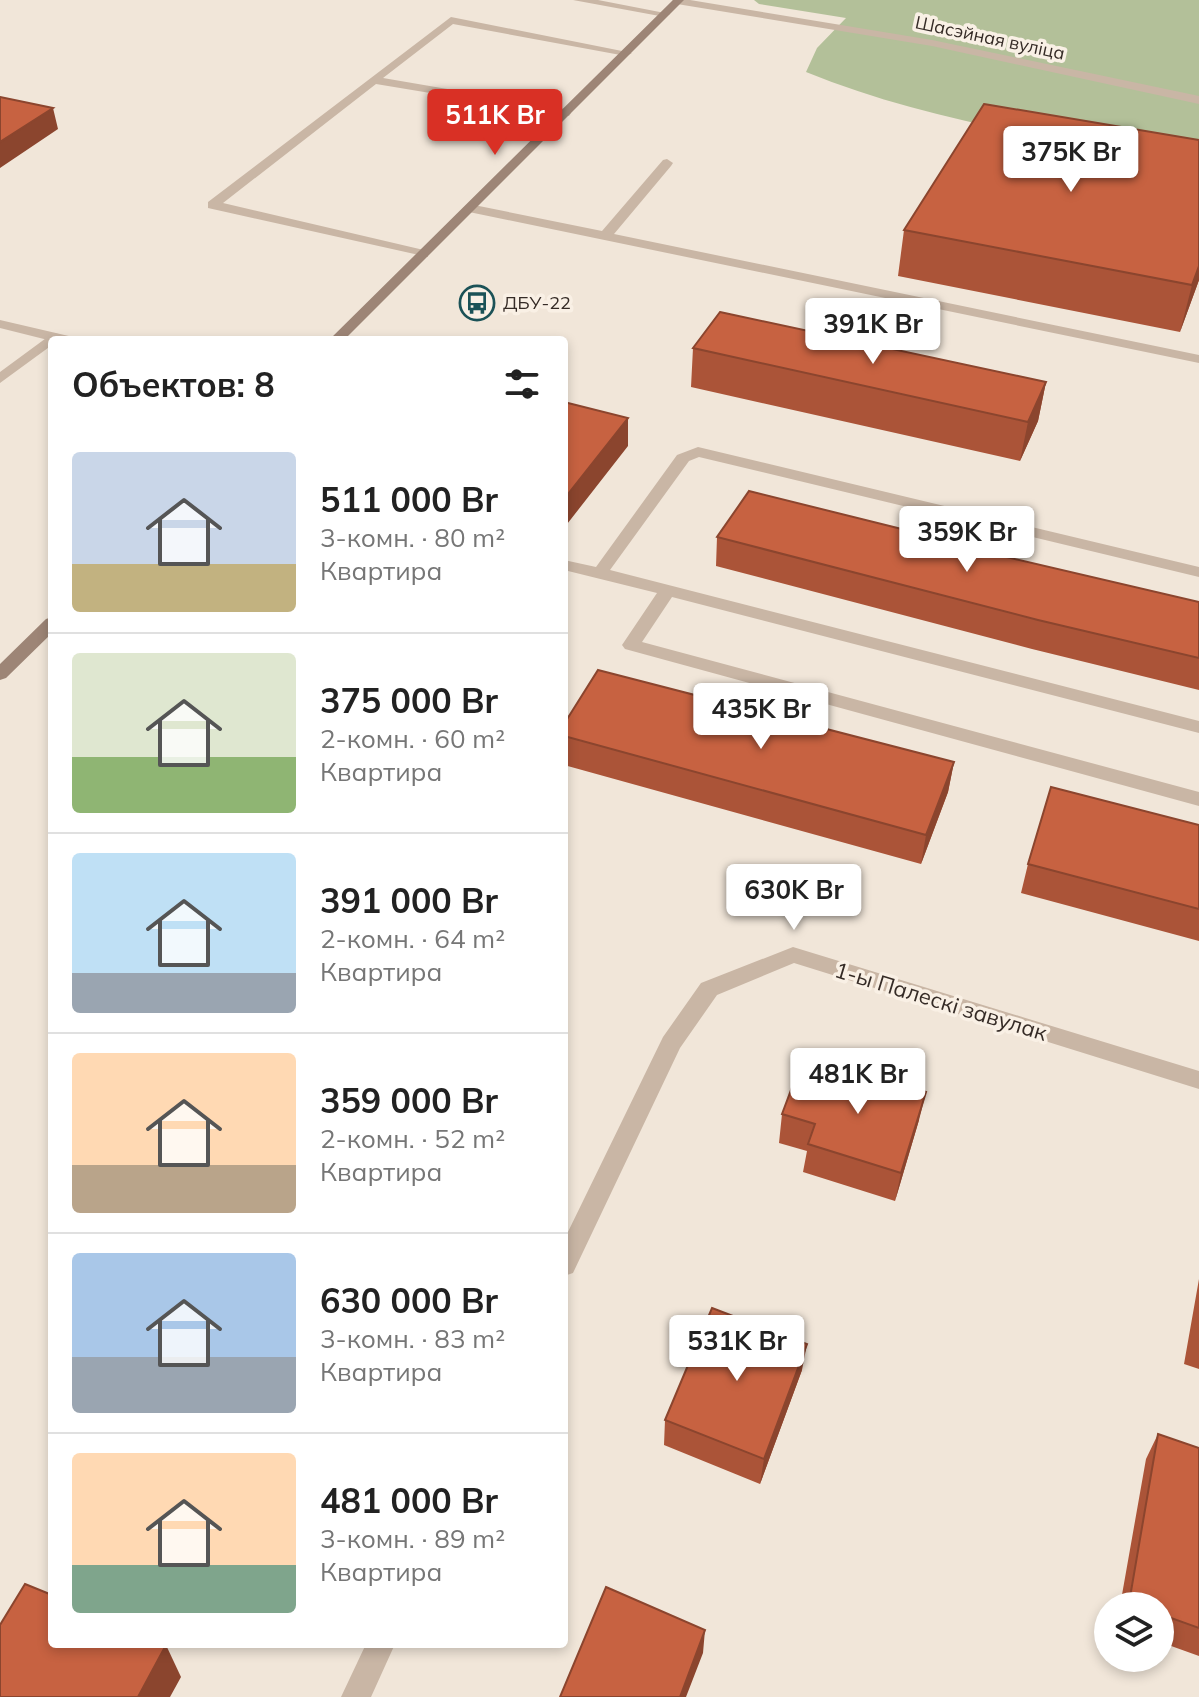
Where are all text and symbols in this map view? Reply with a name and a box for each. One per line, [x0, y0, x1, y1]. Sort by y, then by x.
street label: Шасэйная вуліца [913, 10, 1067, 65]
pin: 511K Br [421, 89, 569, 157]
text: 511K Br [445, 98, 545, 131]
pin: 375K Br [997, 126, 1145, 194]
text: 375K Br [1021, 135, 1121, 168]
bus stop icon: ДБУ-22 [458, 284, 496, 322]
place label: ДБУ-22 [503, 291, 571, 314]
pin: 391K Br [799, 298, 947, 366]
text: 391K Br [823, 307, 923, 340]
icon: filters [500, 362, 544, 406]
text: Объектов: 8 [72, 363, 275, 406]
text: 511 000 Br [320, 478, 498, 521]
icon: home [136, 484, 232, 580]
pin: 359K Br [893, 506, 1041, 574]
text: 359K Br [917, 515, 1017, 548]
text: 3-комн. · 80 m² [320, 521, 505, 554]
text: Квартира [320, 554, 442, 587]
text: 375 000 Br [320, 679, 498, 722]
pin: 435K Br [687, 683, 835, 751]
icon: home [136, 685, 232, 781]
text: 435K Br [711, 692, 811, 725]
text: 2-комн. · 60 m² [320, 722, 505, 755]
text: Квартира [320, 755, 442, 788]
pin: 630K Br [720, 864, 868, 932]
text: 630K Br [744, 873, 844, 906]
text: 391 000 Br [320, 879, 498, 922]
icon: home [136, 885, 232, 981]
text: 2-комн. · 64 m² [320, 922, 505, 955]
text: Квартира [320, 955, 442, 988]
street label: 1-ы Палескі завулак [831, 955, 1051, 1047]
pin: 481K Br [784, 1048, 932, 1116]
text: 481K Br [808, 1057, 908, 1090]
text: 359 000 Br [320, 1079, 498, 1122]
icon: home [136, 1085, 232, 1181]
text: 2-комн. · 52 m² [320, 1122, 505, 1155]
text: Квартира [320, 1155, 442, 1188]
text: 630 000 Br [320, 1279, 498, 1322]
icon: home [136, 1285, 232, 1381]
pin: 531K Br [663, 1315, 811, 1383]
text: 3-комн. · 83 m² [320, 1322, 505, 1355]
text: 531K Br [687, 1324, 787, 1357]
text: Квартира [320, 1355, 442, 1388]
text: 481 000 Br [320, 1479, 498, 1522]
icon: home [136, 1485, 232, 1581]
text: 3-комн. · 89 m² [320, 1522, 505, 1555]
text: Квартира [320, 1555, 442, 1588]
map controls [1094, 1592, 1174, 1672]
button: layers [1094, 1592, 1174, 1672]

